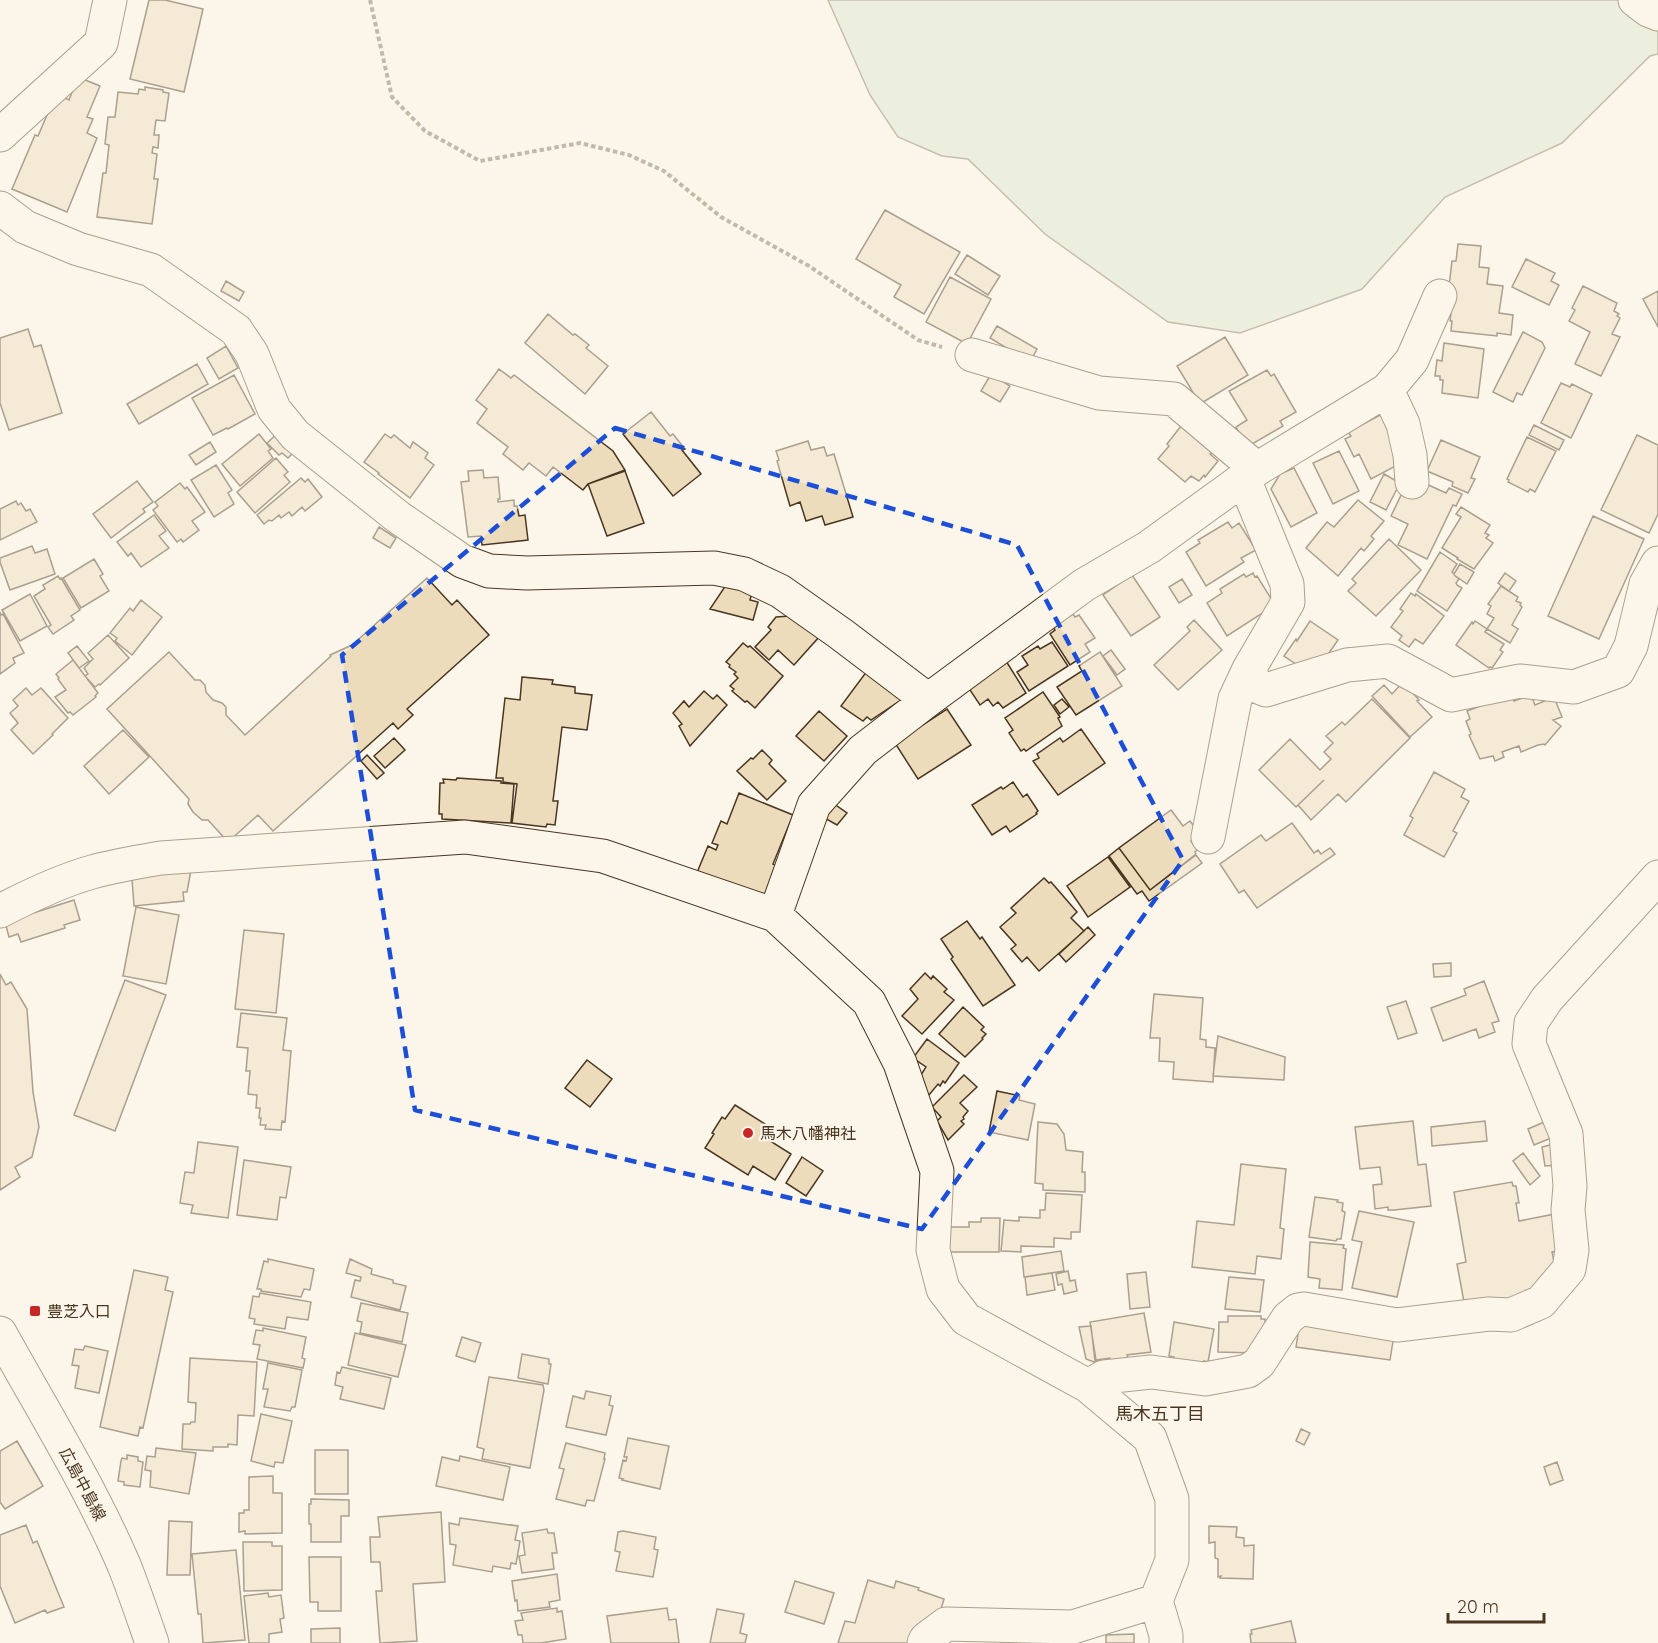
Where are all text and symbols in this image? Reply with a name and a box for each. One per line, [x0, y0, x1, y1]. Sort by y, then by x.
place label: 馬木八幡神社 [760, 1123, 856, 1143]
marker: 馬木八幡神社 [741, 1126, 755, 1140]
place label: 豊芝入口 [47, 1301, 111, 1321]
marker: 豊芝入口 [28, 1304, 42, 1318]
district label: 馬木五丁目 [1115, 1402, 1205, 1425]
street label: 広島中島線 [55, 1444, 111, 1524]
scale bar [1448, 1586, 1544, 1624]
text: 20 m [1457, 1595, 1499, 1618]

